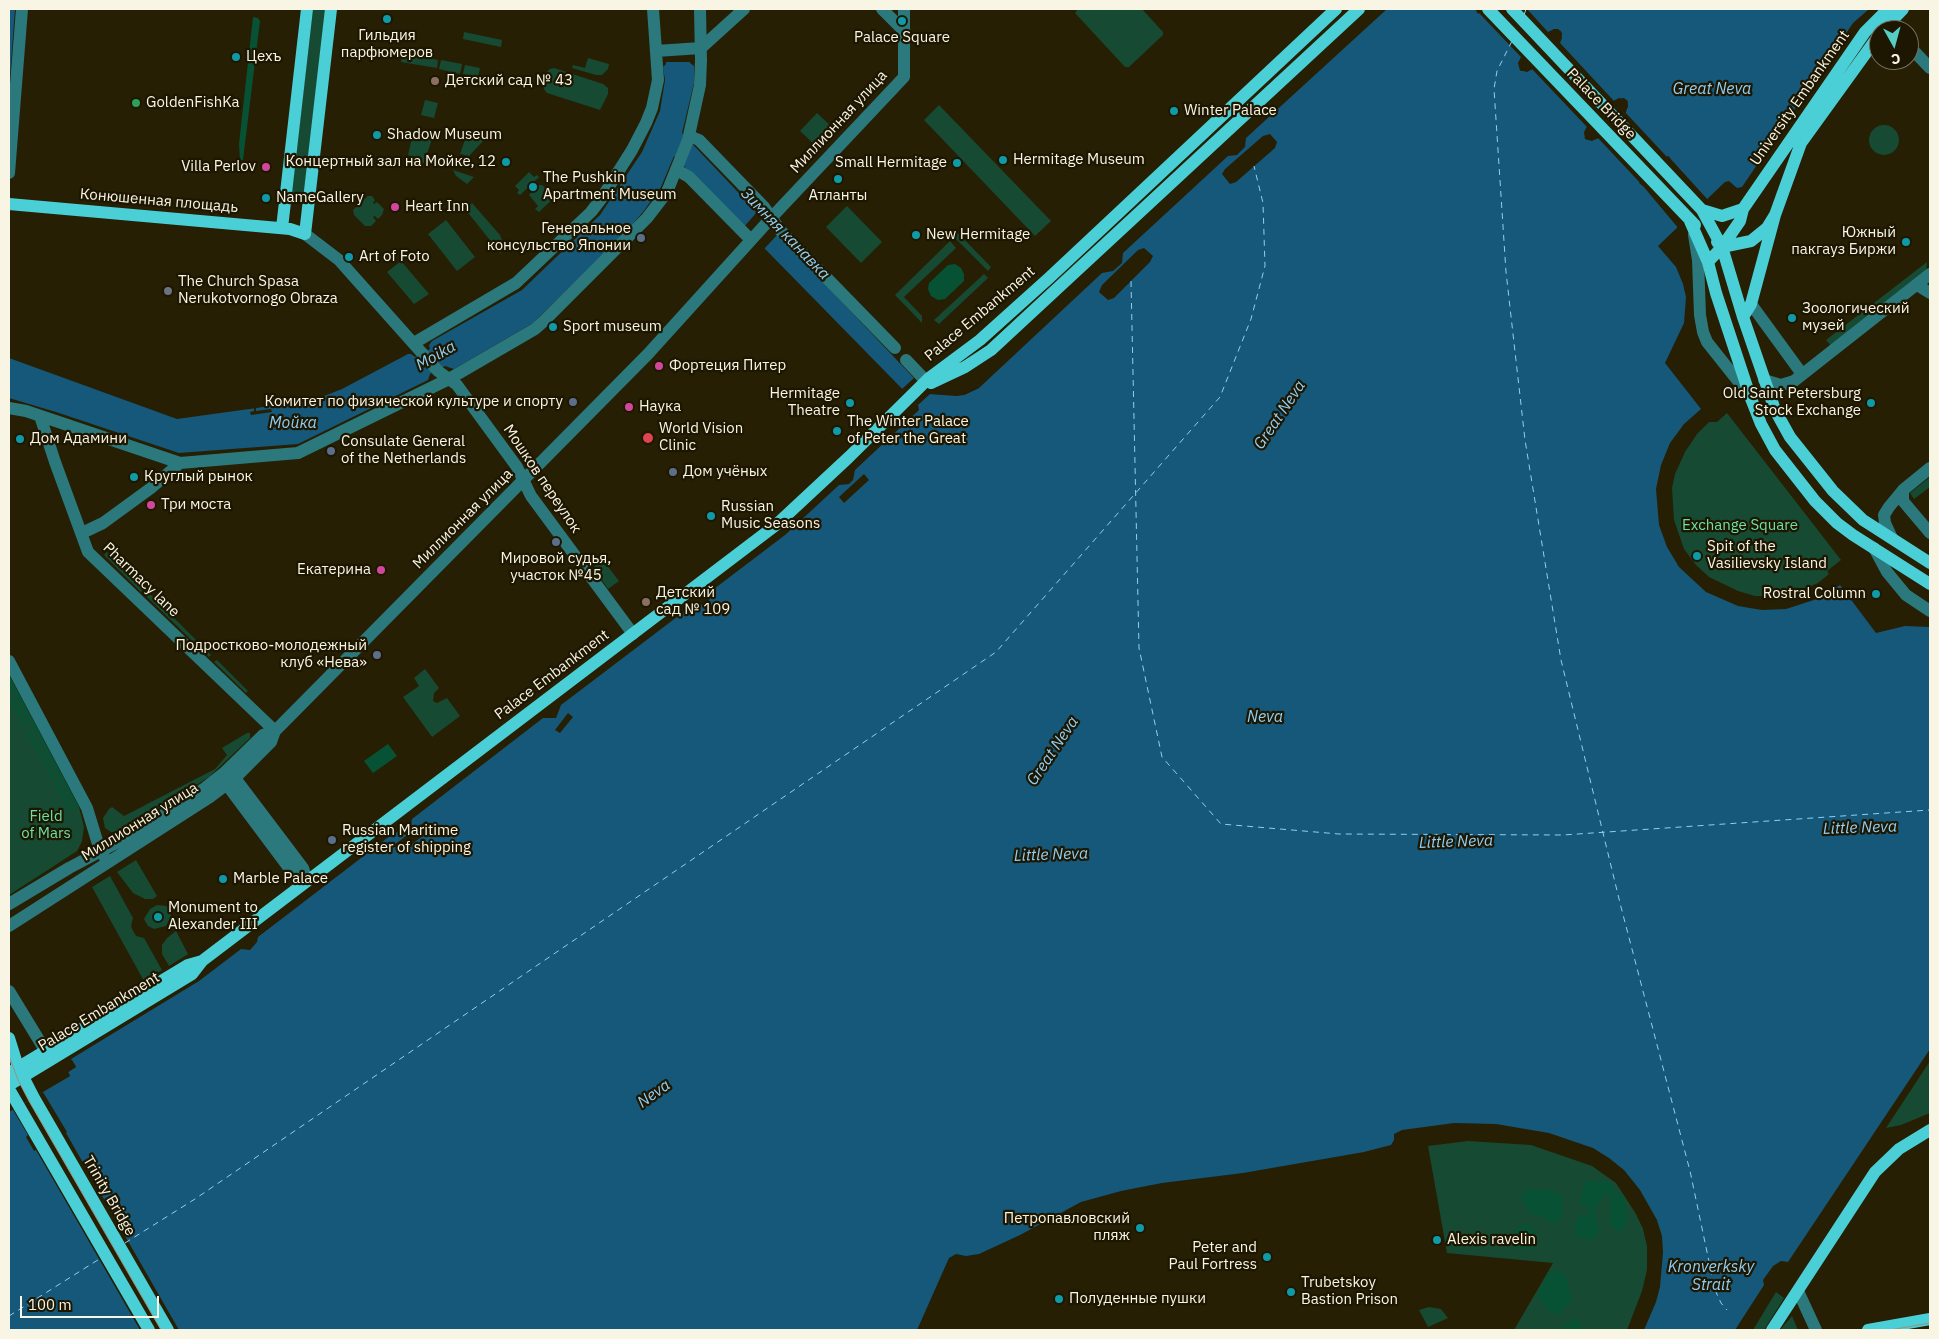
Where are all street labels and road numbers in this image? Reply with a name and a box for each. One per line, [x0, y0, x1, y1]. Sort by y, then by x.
street label: University Embankment [1746, 27, 1854, 169]
street label: Palace Bridge [1563, 65, 1639, 143]
street label: Миллионная улица [787, 67, 891, 177]
street label: Конюшенная площадь [79, 185, 239, 217]
street label: Palace Embankment [921, 263, 1039, 365]
street label: Мошков переулок [499, 421, 585, 537]
street label: Миллионная улица [409, 465, 517, 573]
street label: Pharmacy lane [99, 539, 183, 621]
street label: Palace Embankment [491, 626, 613, 724]
street label: Миллионная улица [78, 779, 202, 865]
street label: Palace Embankment [35, 969, 163, 1055]
street label: Trinity Bridge [79, 1153, 139, 1239]

